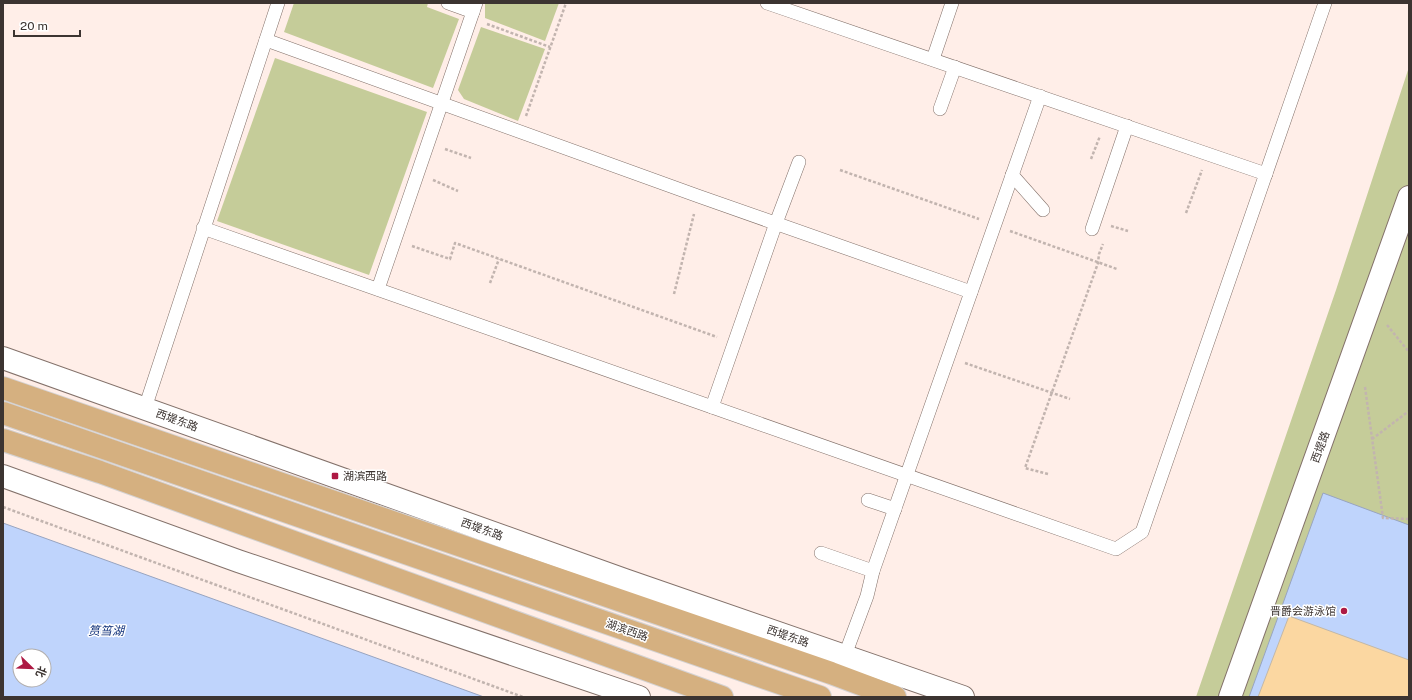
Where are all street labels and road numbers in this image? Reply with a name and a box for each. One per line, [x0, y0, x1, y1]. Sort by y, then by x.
street label: 西堤东路 [154, 407, 200, 433]
street label: 西堤路 [1309, 429, 1331, 465]
street label: 西堤东路 [459, 516, 505, 542]
street label: 湖滨西路 [604, 617, 650, 643]
street label: 西堤东路 [765, 623, 811, 649]

